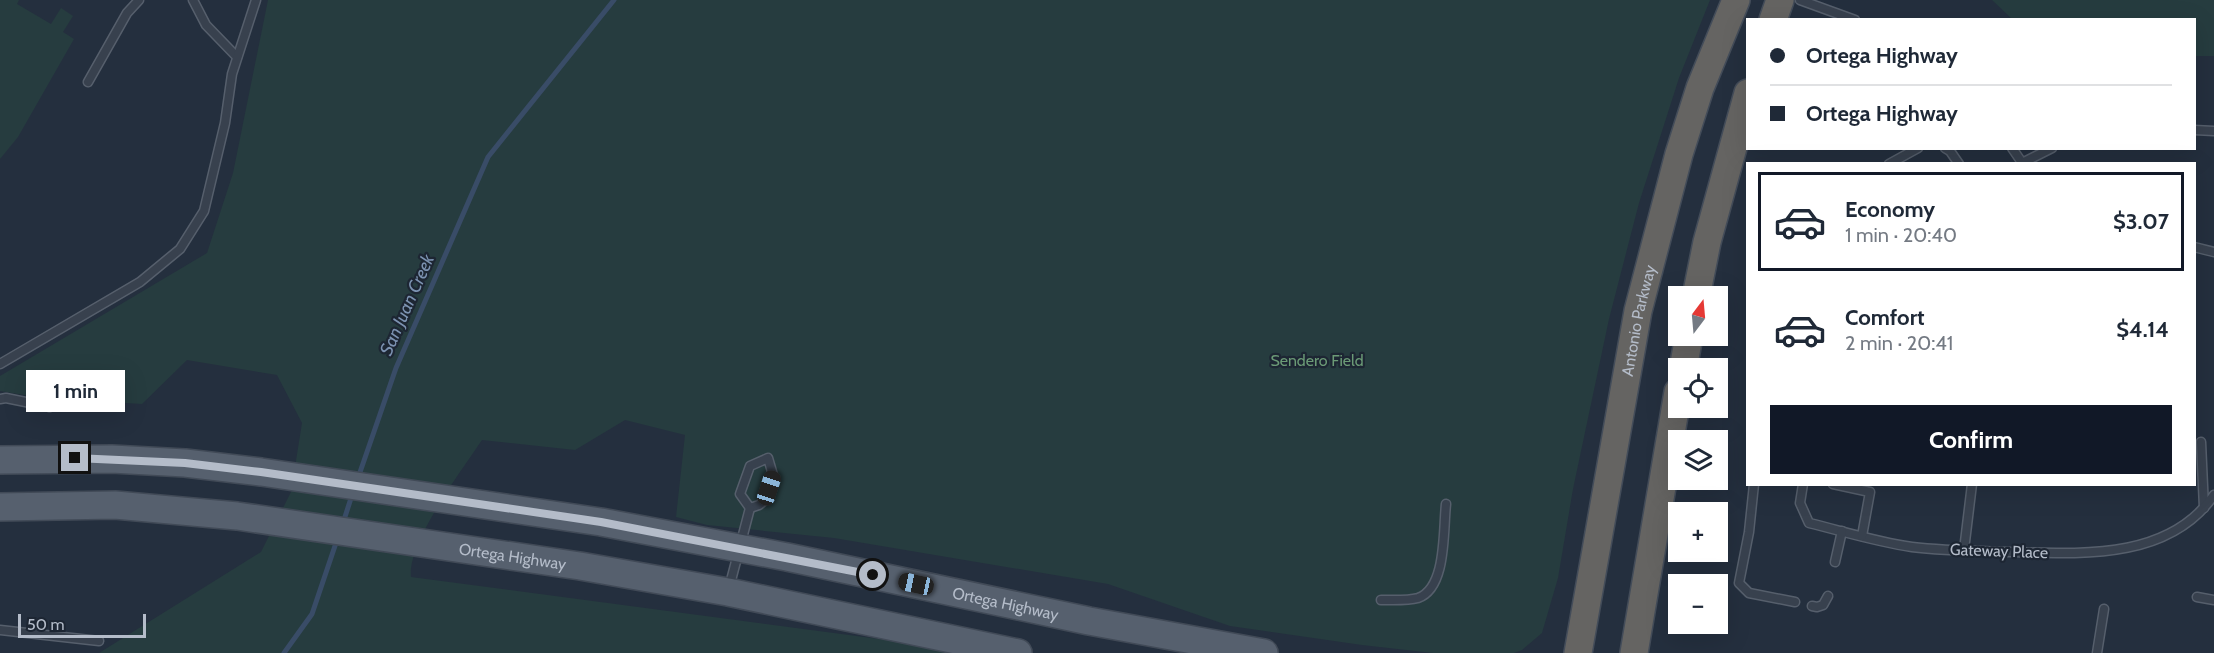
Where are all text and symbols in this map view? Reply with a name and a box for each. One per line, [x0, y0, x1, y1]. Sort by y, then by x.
text: Ortega Highway [1806, 42, 1958, 69]
text: Ortega Highway [1806, 100, 1958, 127]
icon: car [1773, 195, 1827, 249]
text: Economy [1845, 196, 1935, 223]
text: $3.07 [2113, 208, 2169, 235]
text: 1 min · 20:40 [1845, 223, 1957, 247]
water label: San Juan Creek [375, 250, 440, 359]
street label: Antonio Parkway [1617, 263, 1659, 378]
north arrow [1668, 286, 1728, 346]
map controls [1668, 286, 1728, 634]
icon: car [1773, 303, 1827, 357]
text: Comfort [1845, 304, 1924, 331]
text: $4.14 [2116, 316, 2169, 343]
text: 2 min · 20:41 [1845, 331, 1953, 355]
park label: Sendero Field [1270, 351, 1364, 370]
button: locate [1668, 358, 1728, 418]
callout: 1 min [26, 371, 124, 413]
text: 1 min [53, 379, 98, 403]
button: Confirm [1770, 405, 2172, 474]
button: layers [1668, 430, 1728, 490]
route end [61, 444, 88, 471]
car [755, 468, 783, 508]
button: + [1668, 502, 1728, 562]
street label: Ortega Highway [458, 539, 567, 573]
street label: Gateway Place [1950, 540, 2048, 562]
route start [859, 561, 886, 588]
car [897, 571, 935, 597]
button: − [1668, 574, 1728, 634]
street label: Ortega Highway [951, 583, 1060, 624]
scale bar [18, 611, 146, 638]
text: 50 m [27, 615, 64, 634]

